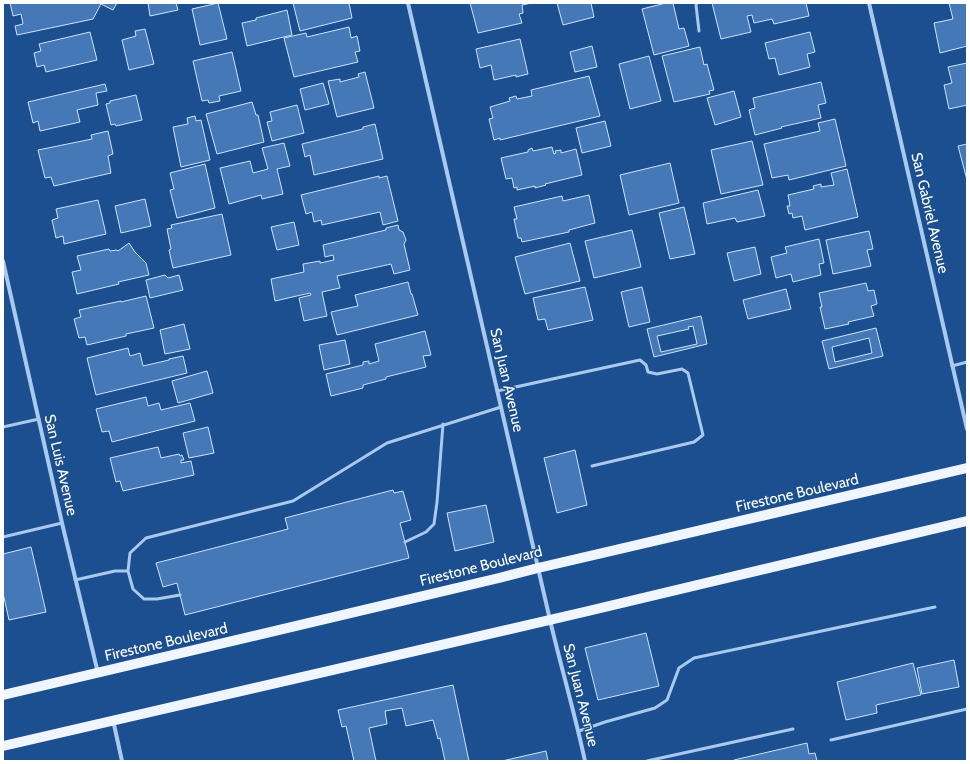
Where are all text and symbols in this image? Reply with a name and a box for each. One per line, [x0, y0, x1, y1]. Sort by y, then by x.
street label: San Gabriel Avenue [907, 151, 953, 275]
street label: San Juan Avenue [486, 326, 528, 434]
street label: San Luis Avenue [41, 413, 81, 518]
street label: Firestone Boulevard [734, 470, 860, 516]
street label: Firestone Boulevard [418, 542, 544, 590]
street label: Firestone Boulevard [103, 619, 229, 665]
street label: San Juan Avenue [559, 642, 603, 749]

